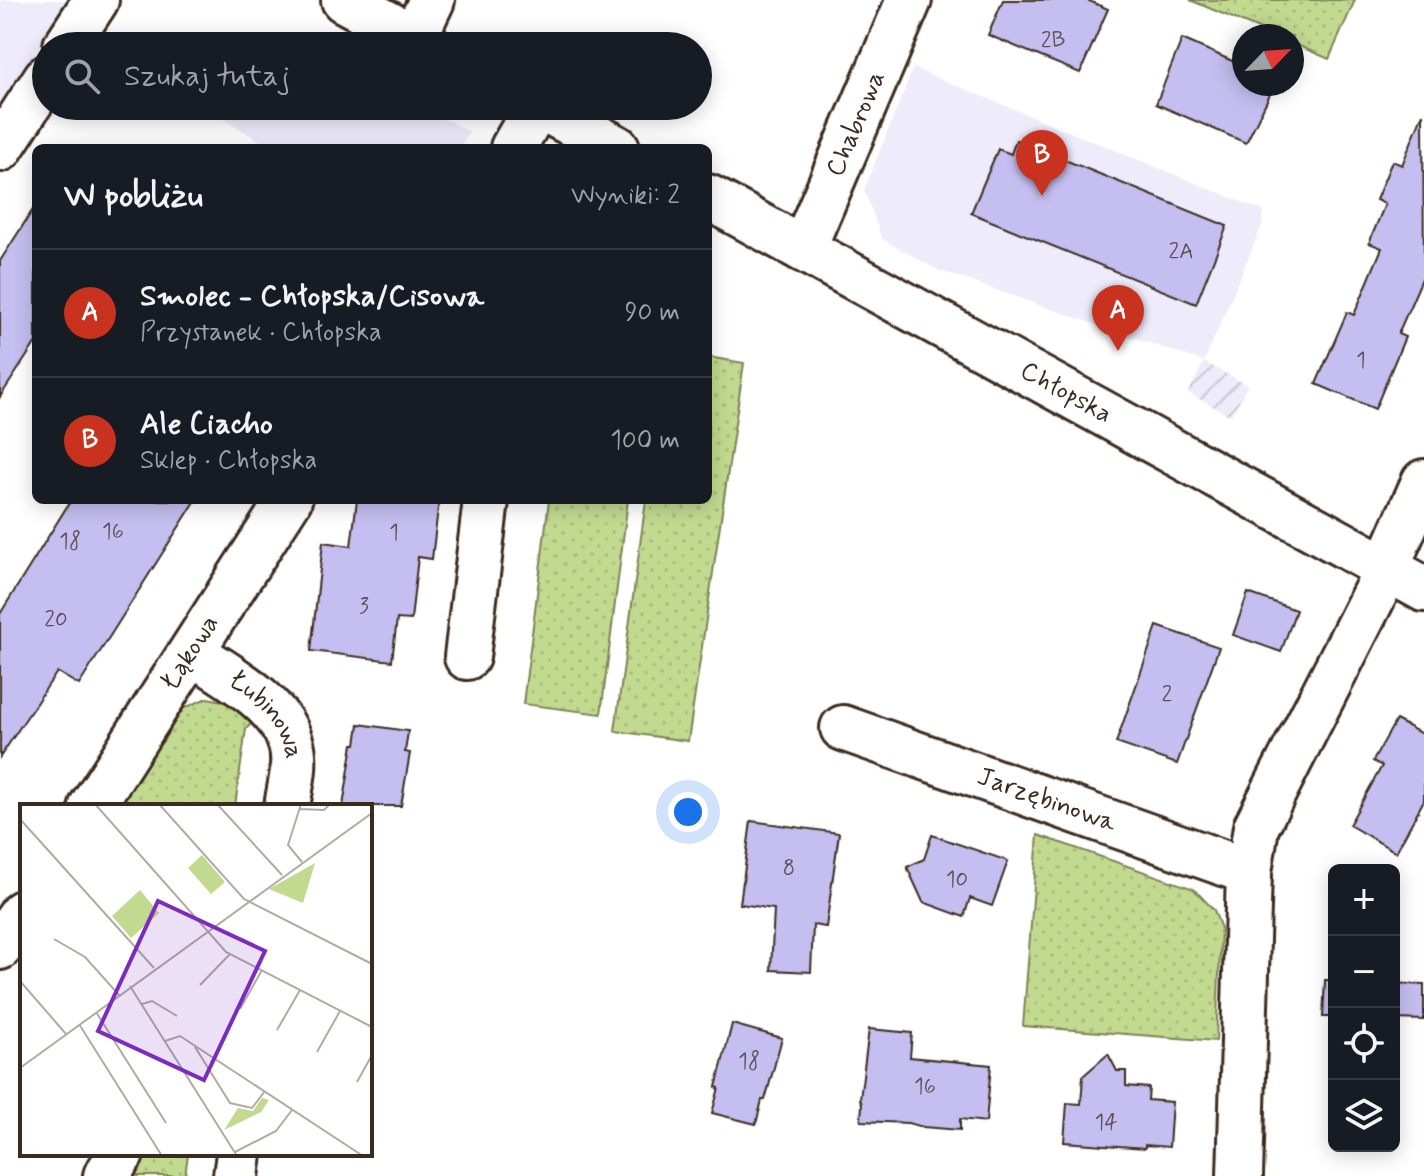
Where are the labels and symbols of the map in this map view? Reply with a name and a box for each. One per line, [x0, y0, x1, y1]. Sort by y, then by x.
north arrow [1232, 24, 1304, 96]
house number: 2B [1041, 27, 1065, 55]
street label: Chabrowa [819, 66, 894, 182]
pin: B [1016, 130, 1068, 196]
house number: 2A [1168, 238, 1194, 266]
pin: A [1092, 285, 1144, 351]
house number: 1 [1356, 347, 1366, 375]
street label: Chłopska [1014, 354, 1118, 432]
house number: 16 [102, 518, 124, 546]
house number: 1 [389, 519, 399, 547]
house number: 18 [59, 528, 81, 556]
house number: 3 [359, 593, 369, 621]
house number: 20 [44, 606, 68, 634]
street label: Łąkowa [154, 609, 227, 697]
street label: Łubinowa [222, 663, 311, 761]
house number: 2 [1162, 681, 1173, 709]
street label: Jarzębinowa [973, 760, 1121, 841]
your location [668, 792, 708, 832]
inset map [20, 804, 372, 1156]
house number: 8 [783, 855, 795, 883]
house number: 10 [946, 866, 968, 894]
house number: 18 [738, 1048, 760, 1076]
house number: 16 [914, 1073, 936, 1101]
house number: 14 [1094, 1109, 1118, 1137]

